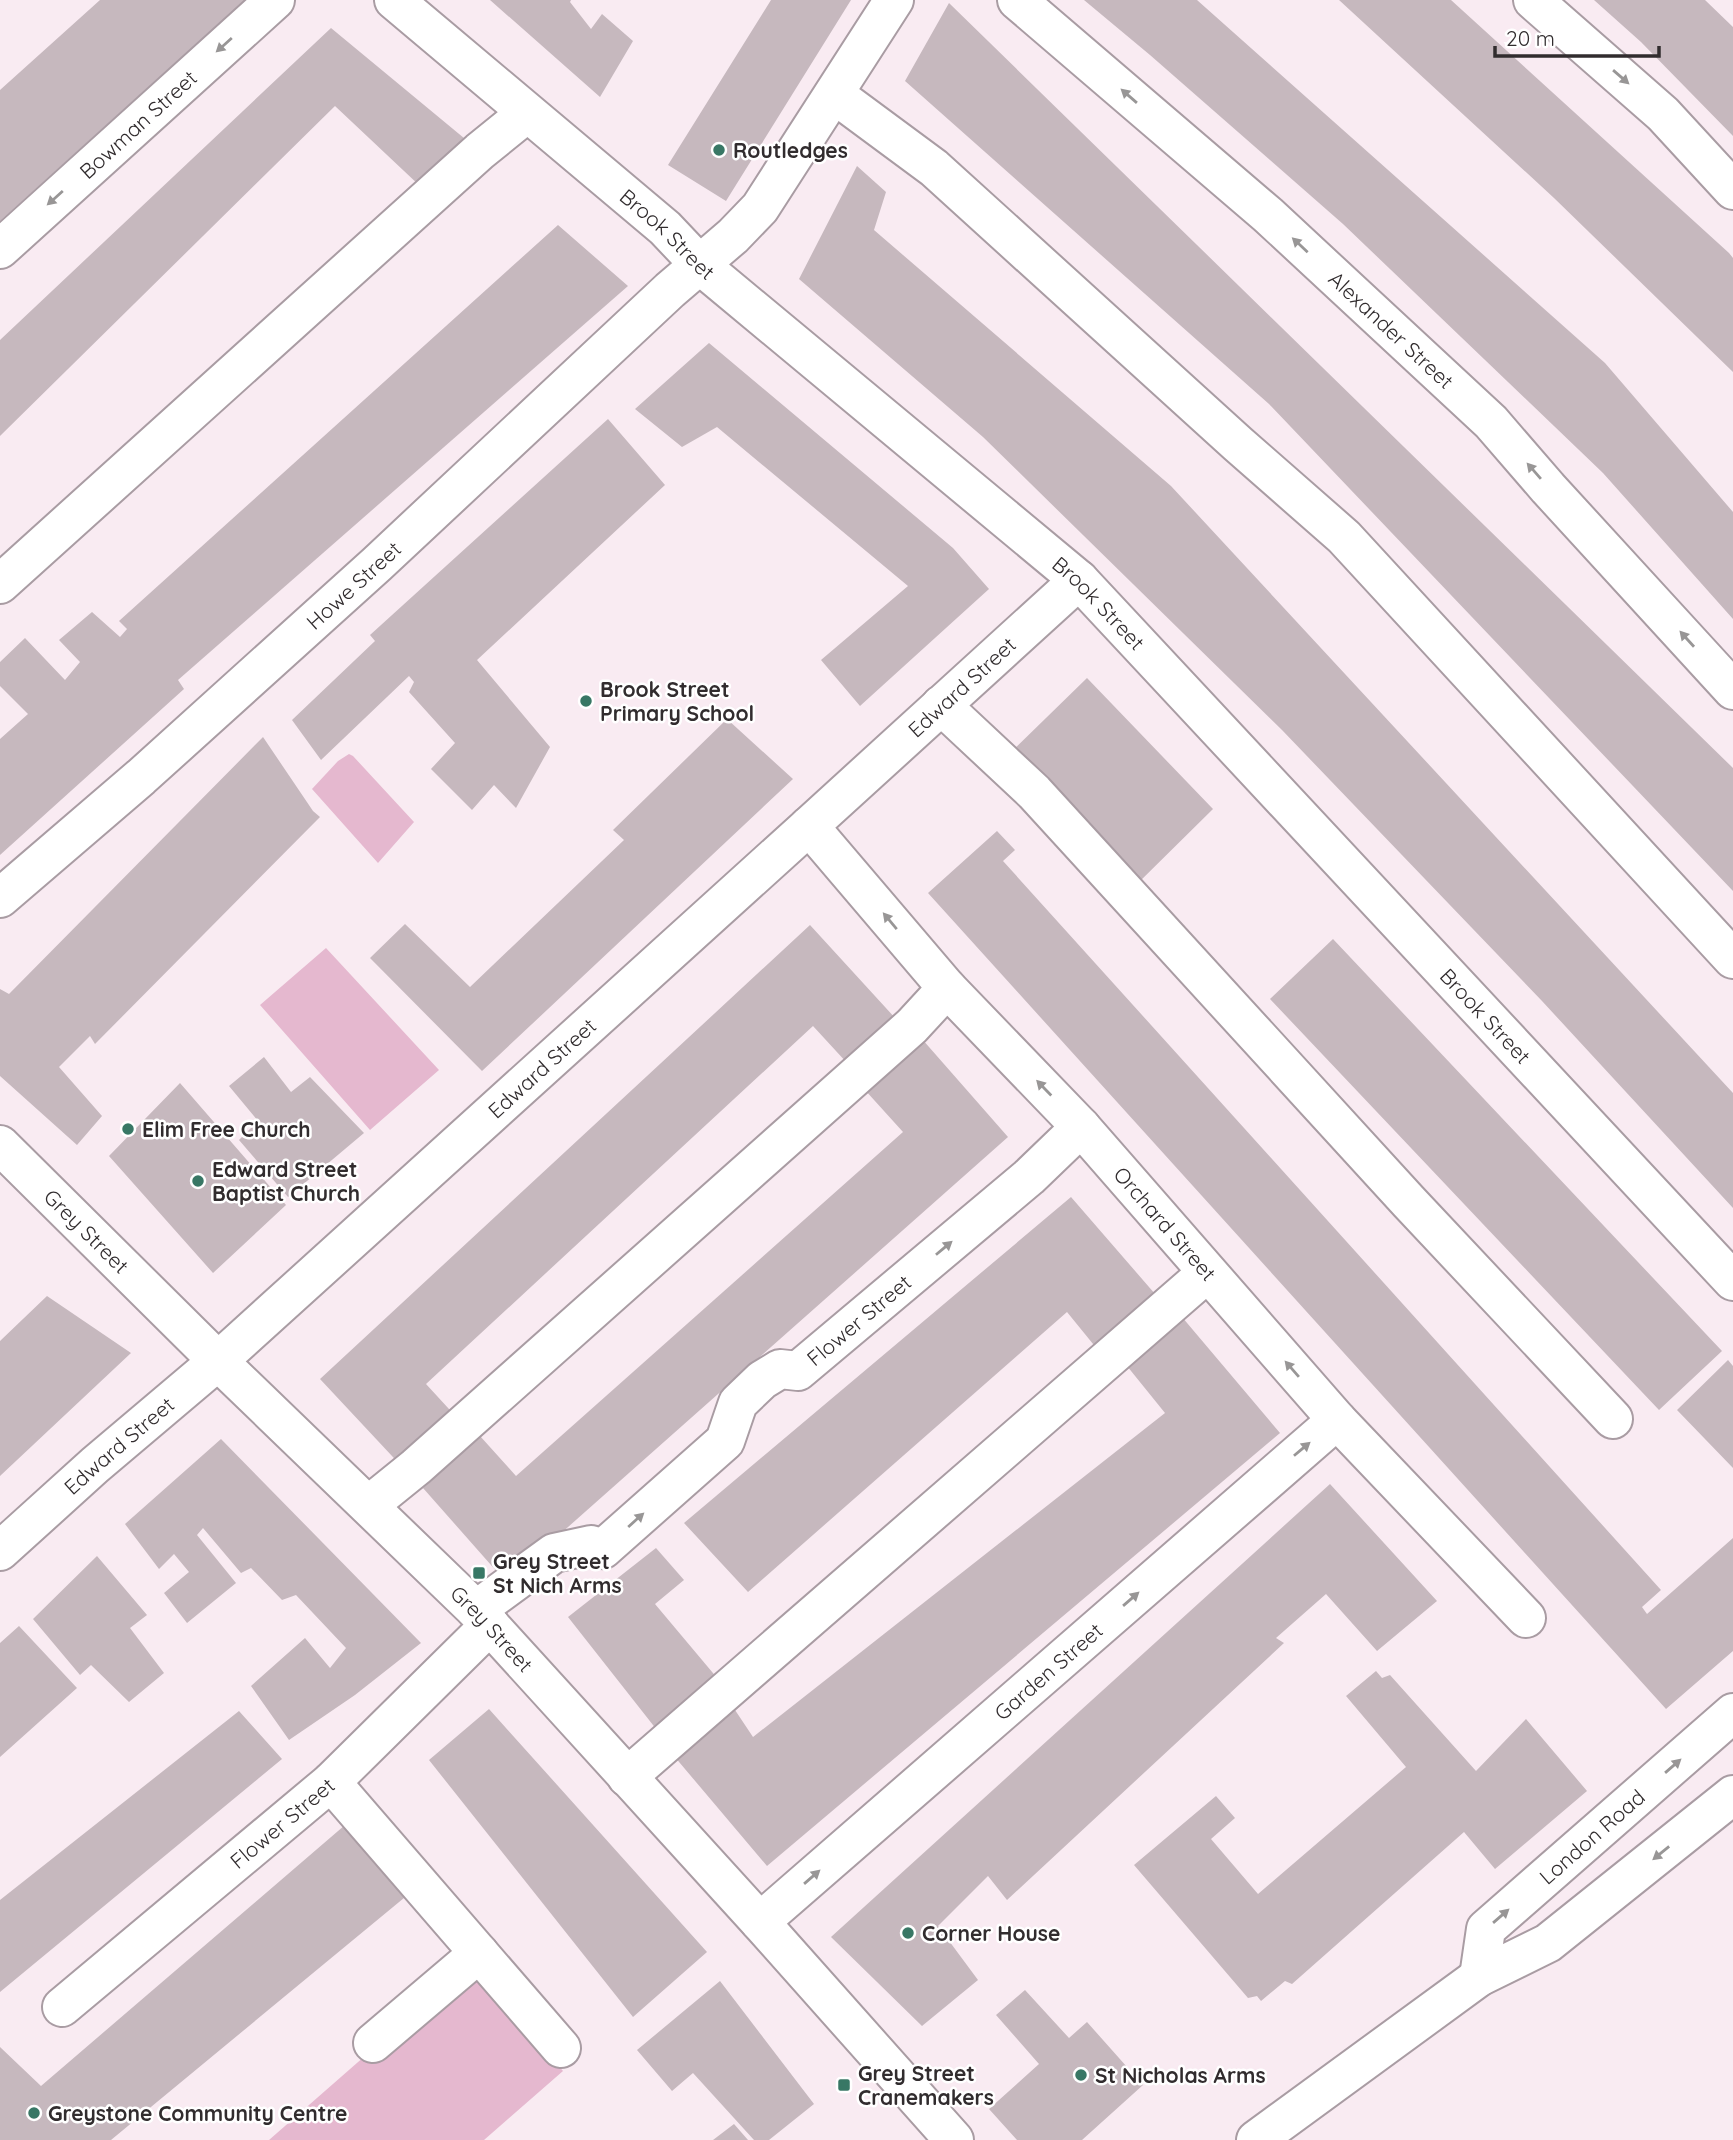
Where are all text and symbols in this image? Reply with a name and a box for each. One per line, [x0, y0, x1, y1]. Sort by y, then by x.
scale bar [1495, 14, 1660, 58]
text: 20 m [1506, 25, 1555, 51]
one-way arrow [215, 37, 232, 53]
street label: Bowman Street [74, 64, 202, 184]
one-way arrow [1612, 69, 1630, 85]
one-way arrow [1120, 89, 1137, 104]
place label: Routledges [733, 137, 848, 163]
marker: Routledges [711, 142, 727, 158]
street label: Brook Street [615, 183, 720, 285]
one-way arrow [47, 190, 64, 206]
one-way arrow [1291, 237, 1309, 253]
street label: Alexander Street [1324, 265, 1459, 394]
one-way arrow [1527, 463, 1542, 480]
street label: Howe Street [301, 536, 406, 635]
street label: Brook Street [1047, 551, 1150, 655]
street label: Edward Street [902, 631, 1021, 743]
one-way arrow [1680, 631, 1695, 648]
place label: Brook Street Primary School [600, 676, 754, 726]
marker: Brook Street Primary School [578, 693, 594, 709]
one-way arrow [883, 912, 898, 929]
street label: Brook Street [1435, 963, 1536, 1069]
street label: Edward Street [482, 1012, 601, 1123]
one-way arrow [1036, 1080, 1052, 1097]
place label: Elim Free Church [142, 1116, 310, 1142]
marker: Elim Free Church [120, 1121, 136, 1137]
place label: Edward Street Baptist Church [212, 1156, 360, 1206]
street label: Orchard Street [1109, 1161, 1222, 1286]
marker: Edward Street Baptist Church [190, 1173, 206, 1189]
street label: Grey Street [39, 1183, 135, 1279]
one-way arrow [936, 1241, 953, 1256]
street label: Flower Street [801, 1269, 916, 1371]
one-way arrow [1284, 1360, 1300, 1378]
street label: Edward Street [58, 1391, 179, 1500]
one-way arrow [1293, 1441, 1311, 1457]
one-way arrow [627, 1513, 644, 1528]
place label: Grey Street St Nich Arms [493, 1548, 622, 1598]
marker: Grey Street St Nich Arms [471, 1565, 487, 1581]
street label: Grey Street [445, 1580, 539, 1677]
one-way arrow [1122, 1592, 1139, 1607]
street label: Garden Street [989, 1617, 1108, 1725]
one-way arrow [1664, 1759, 1681, 1774]
street label: Flower Street [225, 1772, 340, 1874]
street label: London Road [1534, 1783, 1650, 1890]
one-way arrow [1652, 1845, 1669, 1860]
one-way arrow [803, 1870, 820, 1886]
one-way arrow [1493, 1909, 1510, 1924]
place label: Corner House [922, 1920, 1060, 1946]
marker: Corner House [900, 1925, 916, 1941]
place label: Grey Street Cranemakers [858, 2060, 994, 2110]
place label: St Nicholas Arms [1095, 2062, 1266, 2088]
marker: St Nicholas Arms [1073, 2067, 1089, 2083]
marker: Grey Street Cranemakers [836, 2077, 852, 2093]
place label: Greystone Community Centre [48, 2100, 347, 2126]
marker: Greystone Community Centre [26, 2105, 42, 2121]

